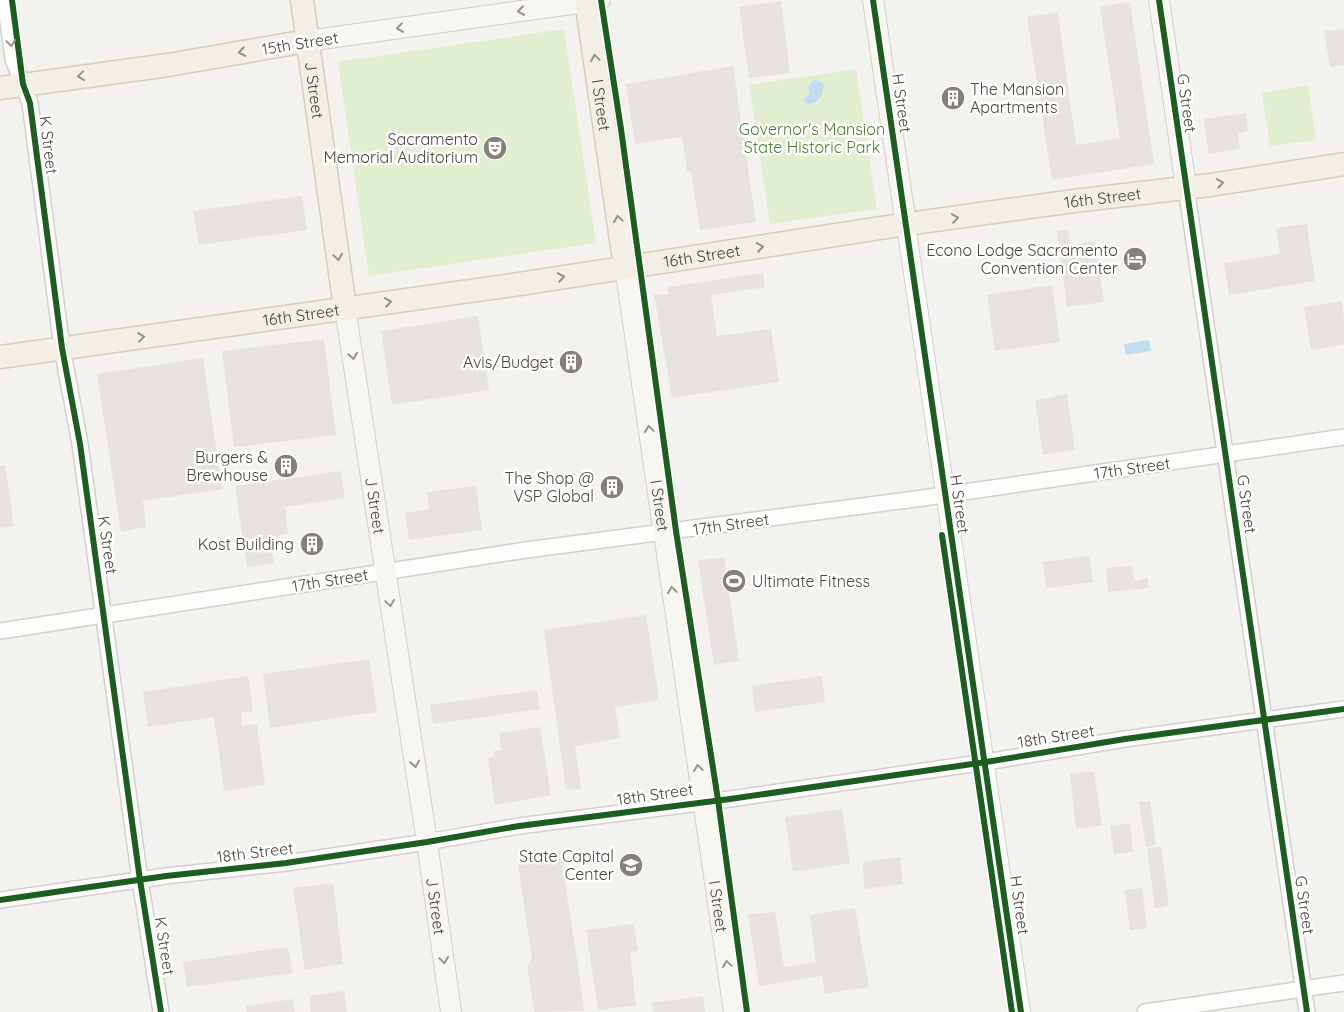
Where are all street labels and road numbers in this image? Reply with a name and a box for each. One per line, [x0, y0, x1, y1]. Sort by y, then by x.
street label: 15th Street [260, 27, 340, 59]
street label: J Street [301, 60, 328, 120]
street label: H Street [888, 72, 916, 134]
street label: G Street [1173, 72, 1201, 134]
street label: I Street [588, 78, 615, 132]
street label: K Street [35, 115, 63, 175]
street label: 16th Street [1063, 183, 1142, 212]
street label: 16th Street [662, 240, 741, 272]
street label: 16th Street [261, 299, 341, 330]
street label: 17th Street [1093, 453, 1171, 483]
street label: H Street [946, 473, 974, 535]
street label: G Street [1233, 473, 1261, 535]
street label: J Street [361, 476, 390, 536]
street label: I Street [646, 478, 674, 533]
street label: 17th Street [692, 509, 770, 539]
street label: K Street [94, 514, 122, 576]
street label: 17th Street [291, 564, 369, 596]
street label: 18th Street [1016, 720, 1096, 752]
street label: 18th Street [615, 779, 695, 809]
street label: 18th Street [215, 837, 295, 867]
street label: H Street [1006, 874, 1034, 936]
street label: G Street [1291, 874, 1319, 936]
street label: J Street [422, 876, 450, 936]
street label: I Street [705, 879, 732, 933]
street label: K Street [151, 915, 179, 977]

